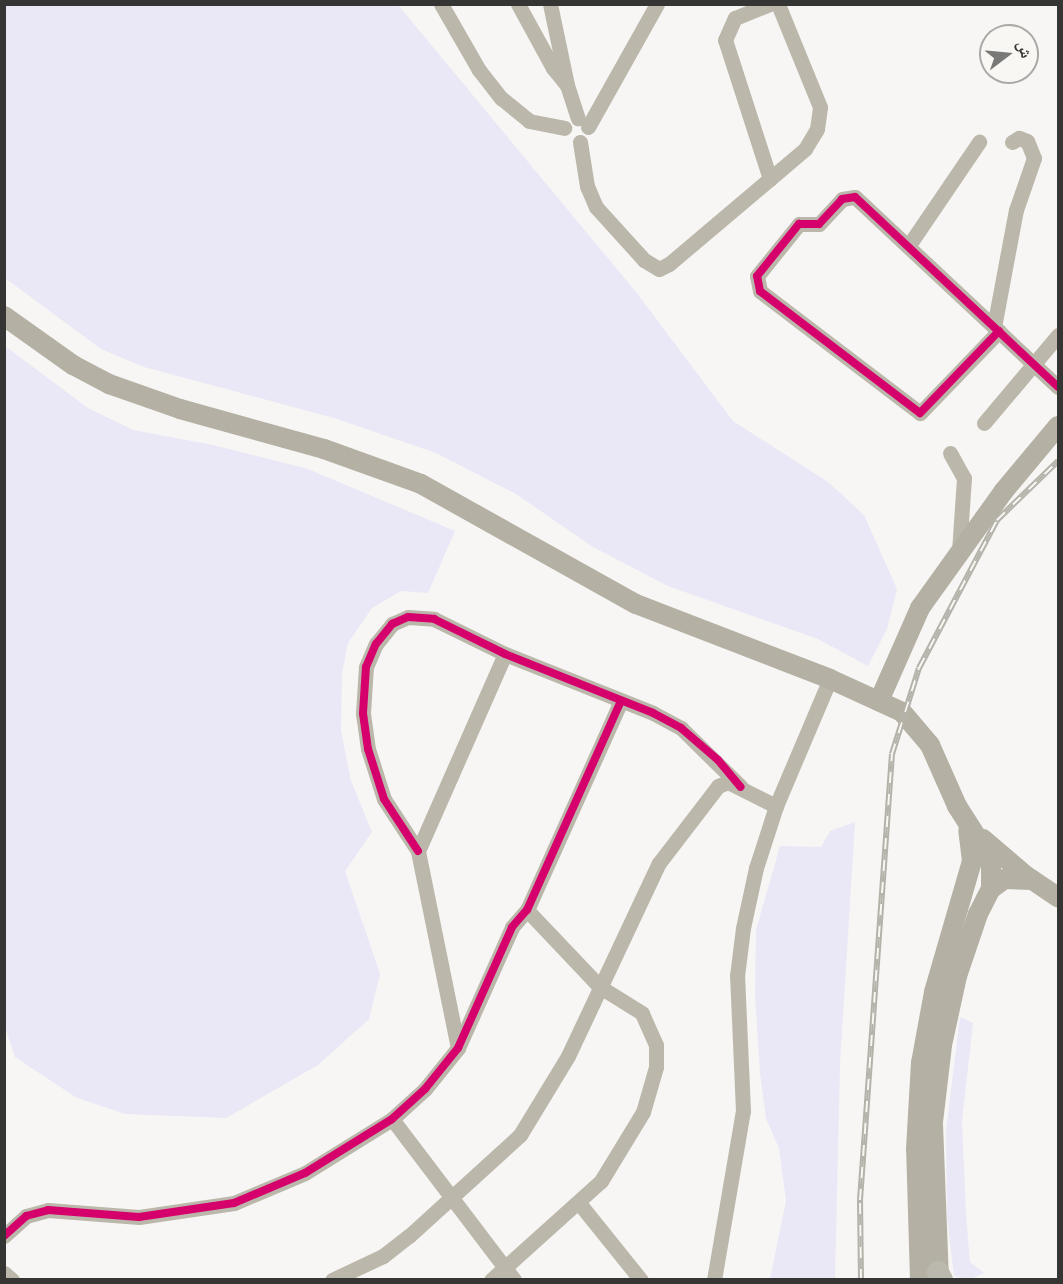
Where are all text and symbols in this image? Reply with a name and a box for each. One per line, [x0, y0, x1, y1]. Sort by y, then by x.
north arrow [979, 24, 1039, 84]
text: ش [1013, 39, 1036, 60]

